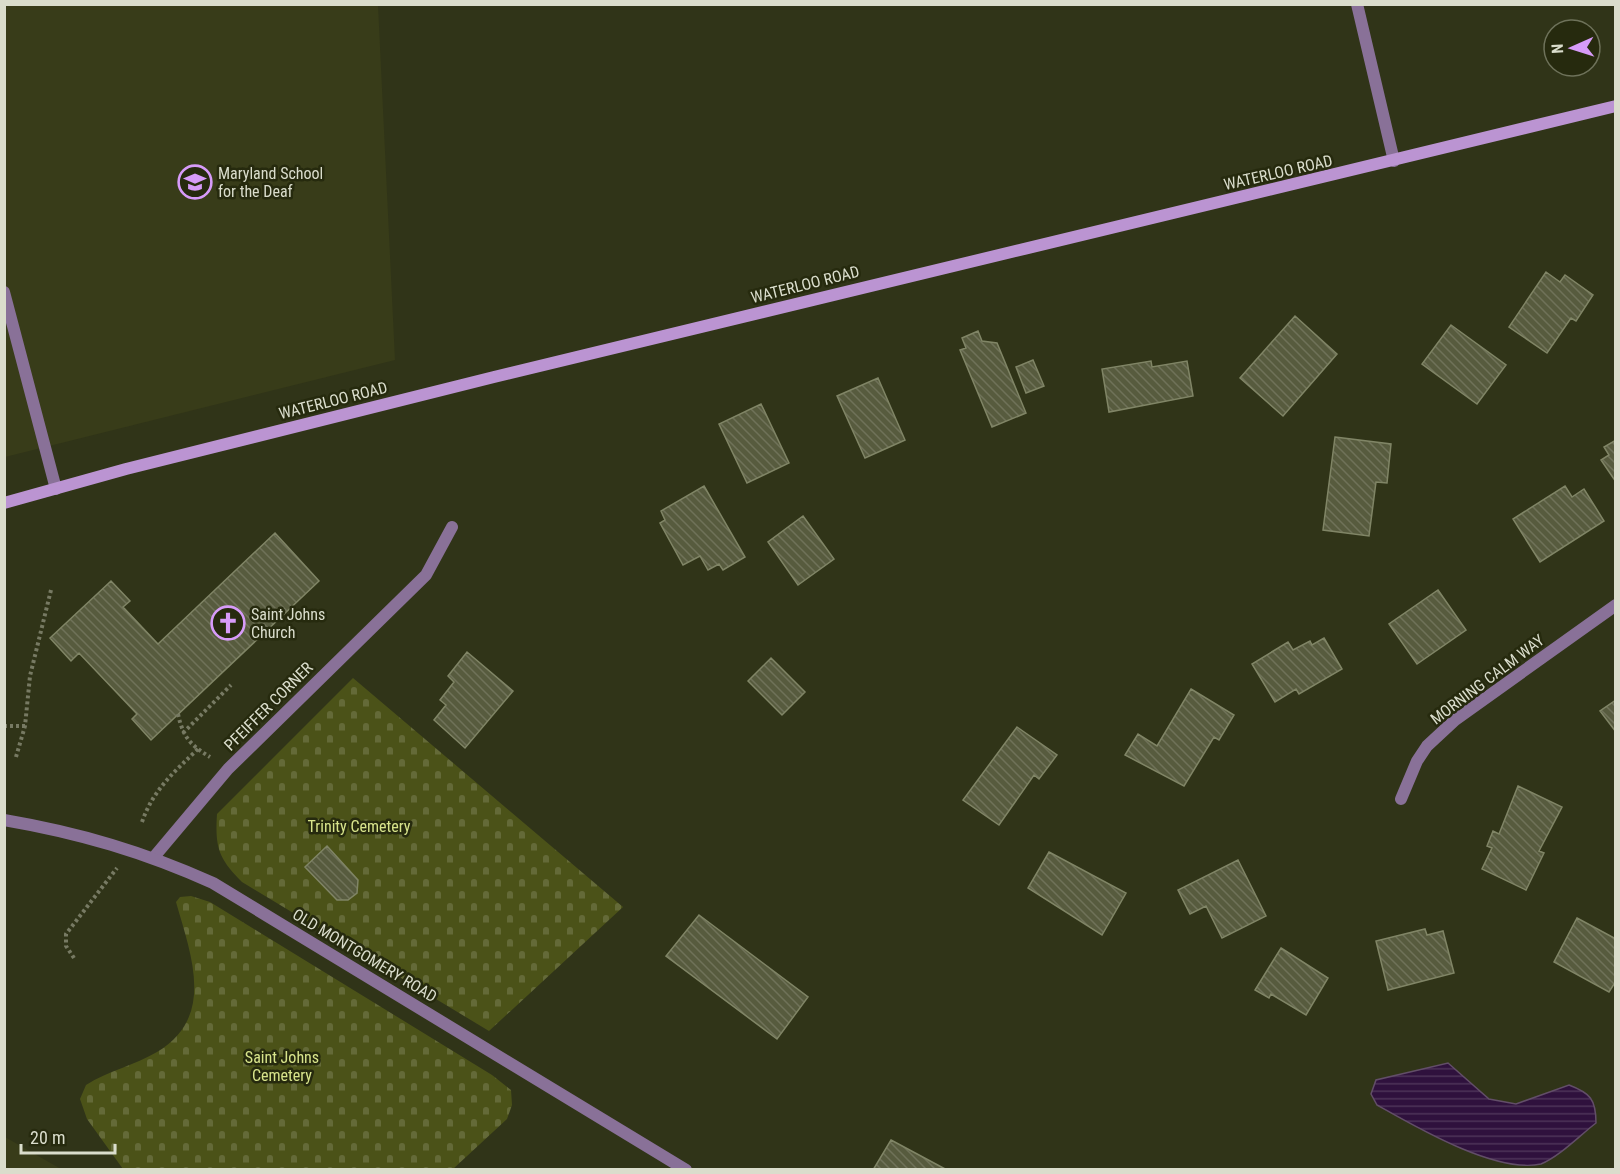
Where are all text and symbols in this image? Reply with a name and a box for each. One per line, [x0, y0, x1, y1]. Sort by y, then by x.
north arrow [1542, 18, 1602, 78]
text: N [1548, 43, 1567, 54]
street label: WATERLOO ROAD [1222, 151, 1334, 194]
school or university icon: Maryland School for the Deaf [177, 164, 213, 200]
place label: Maryland School for the Deaf [218, 164, 323, 201]
street label: WATERLOO ROAD [749, 262, 861, 307]
street label: WATERLOO ROAD [277, 378, 389, 423]
church icon: Saint Johns Church [210, 605, 246, 641]
place label: Saint Johns Church [251, 605, 325, 642]
street label: MORNING CALM WAY [1427, 630, 1548, 728]
street label: PFEIFFER CORNER [220, 658, 317, 755]
park label: Trinity Cemetery [308, 817, 411, 836]
street label: OLD MONTGOMERY ROAD [289, 905, 440, 1006]
park label: Saint Johns Cemetery [245, 1048, 319, 1085]
scale bar [21, 1117, 116, 1155]
text: 20 m [30, 1127, 65, 1148]

